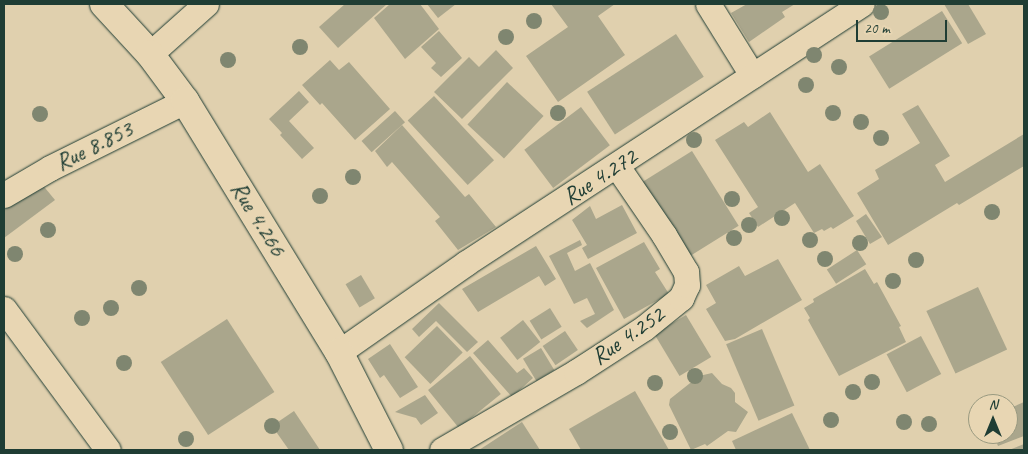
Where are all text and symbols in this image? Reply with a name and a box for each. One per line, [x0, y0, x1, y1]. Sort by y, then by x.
scale bar [858, 10, 949, 42]
text: 20 m [864, 19, 890, 38]
street label: Rue 8.853 [51, 114, 137, 178]
street label: Rue 4.272 [558, 142, 642, 212]
street label: Rue 4.266 [224, 176, 292, 262]
street label: Rue 4.252 [586, 301, 670, 371]
north arrow [968, 394, 1018, 444]
text: N [989, 396, 997, 413]

